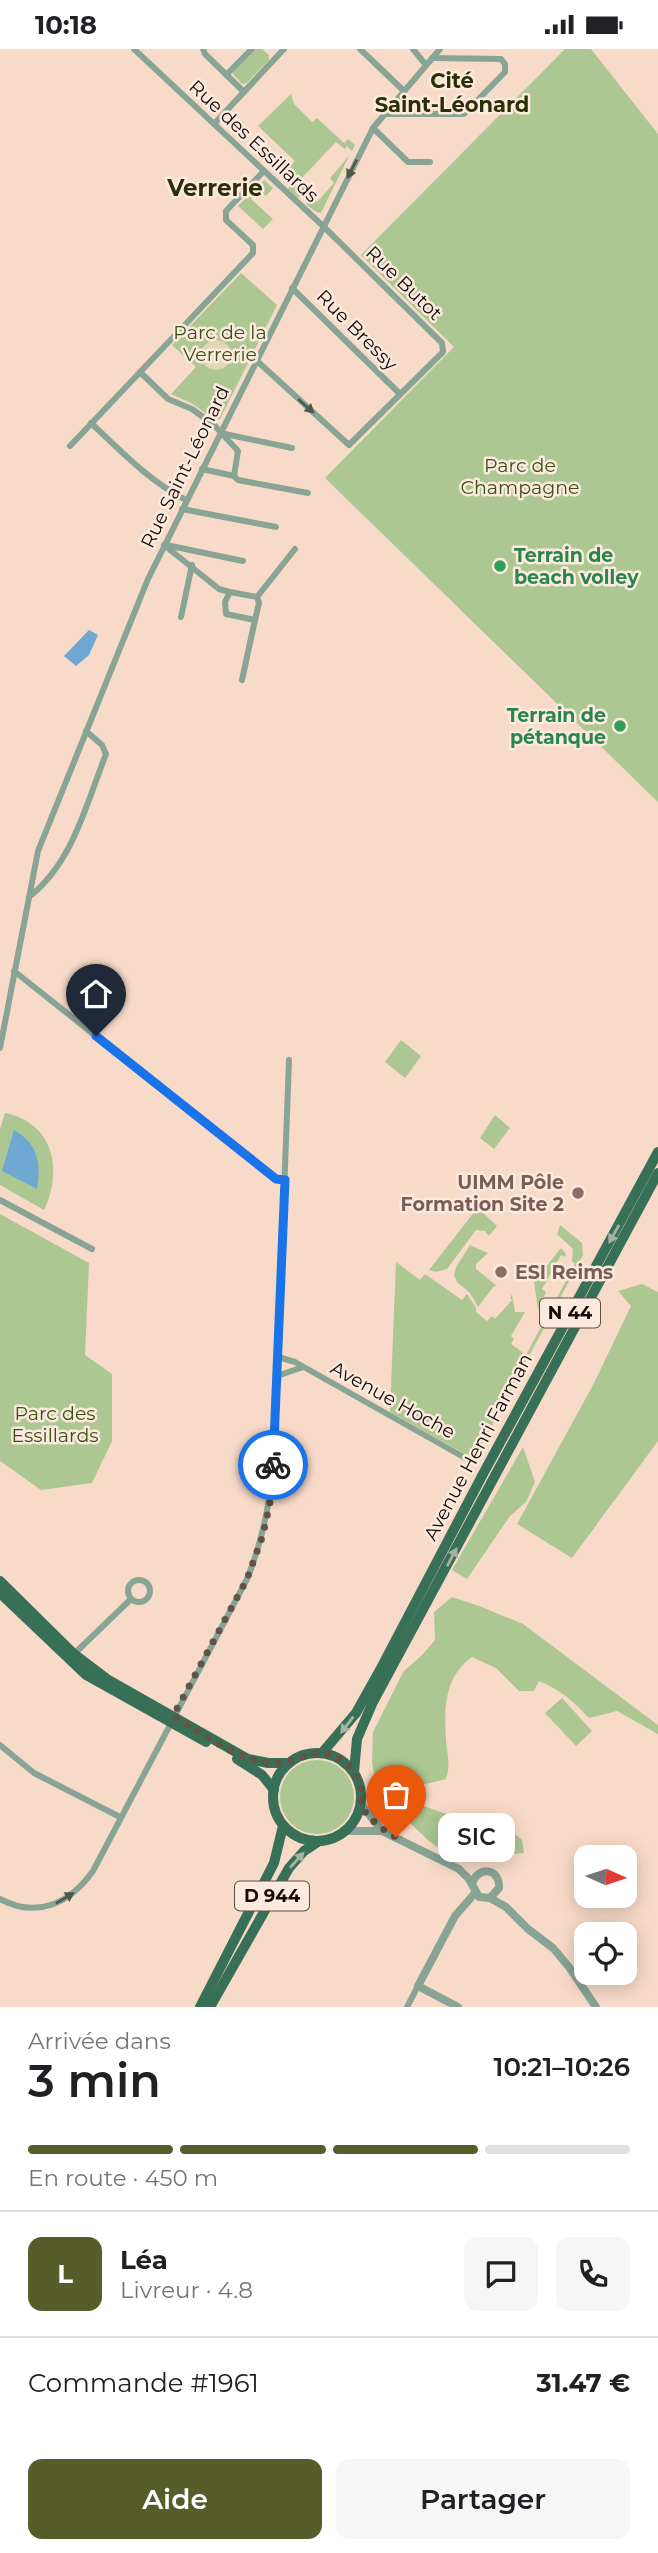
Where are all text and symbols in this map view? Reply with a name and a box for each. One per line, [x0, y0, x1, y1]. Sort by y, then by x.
text: 10:18 [35, 9, 97, 41]
district label: Cité Saint-Léonard [375, 68, 529, 117]
street label: Rue des Essillards [184, 75, 324, 207]
one-way arrow [346, 159, 358, 179]
district label: Verrerie [166, 174, 263, 202]
street label: Rue Butot [361, 241, 447, 325]
street label: Rue Bressy [312, 285, 403, 376]
park label: Parc de la Verrerie [173, 321, 267, 366]
street label: Rue Saint-Léonard [136, 382, 234, 552]
one-way arrow [297, 398, 315, 414]
park label: Parc de Champagne [460, 454, 580, 499]
place label: Terrain de beach volley [514, 544, 639, 589]
marker: Terrain de beach volley [492, 558, 508, 574]
place label: Terrain de pétanque [507, 704, 606, 749]
marker: Terrain de pétanque [612, 718, 628, 734]
pin [66, 964, 126, 1036]
icon: home [77, 975, 115, 1013]
place label: UIMM Pôle Formation Site 2 [401, 1171, 564, 1216]
marker: UIMM Pôle Formation Site 2 [570, 1185, 586, 1201]
one-way arrow [608, 1224, 620, 1244]
place label: ESI Reims [515, 1261, 613, 1284]
marker: ESI Reims [493, 1264, 509, 1280]
road number: N 44 [540, 1299, 600, 1328]
street label: Avenue Henri Farman [419, 1350, 537, 1544]
street label: Avenue Hoche [327, 1356, 459, 1444]
park label: Parc des Essillards [11, 1402, 99, 1447]
courier [238, 1430, 308, 1500]
icon: bike [254, 1446, 292, 1484]
one-way arrow [446, 1547, 458, 1566]
one-way arrow [339, 1715, 354, 1733]
pin [366, 1765, 426, 1837]
icon: bag [377, 1776, 415, 1814]
callout: SIC [438, 1813, 515, 1861]
text: SIC [457, 1823, 496, 1851]
north arrow [574, 1845, 637, 1907]
map controls [574, 1845, 637, 1985]
one-way arrow [289, 1851, 304, 1868]
road number: D 944 [235, 1881, 309, 1910]
one-way arrow [55, 1892, 74, 1905]
button: locate [574, 1922, 637, 1985]
text: Arrivée dans [28, 2027, 171, 2055]
text: 10:21–10:26 [494, 2051, 630, 2083]
text: 3 min [28, 2052, 161, 2109]
text: En route · 450 m [28, 2164, 218, 2192]
button: chat [464, 2237, 538, 2311]
button: phone [556, 2237, 630, 2311]
text: Léa [120, 2244, 168, 2276]
text: L [57, 2258, 73, 2290]
text: Livreur · 4.8 [120, 2276, 253, 2304]
text: Commande #1961 [28, 2367, 259, 2399]
text: 31.47 € [536, 2367, 630, 2399]
button: Aide [28, 2459, 322, 2539]
button: Partager [336, 2459, 630, 2539]

